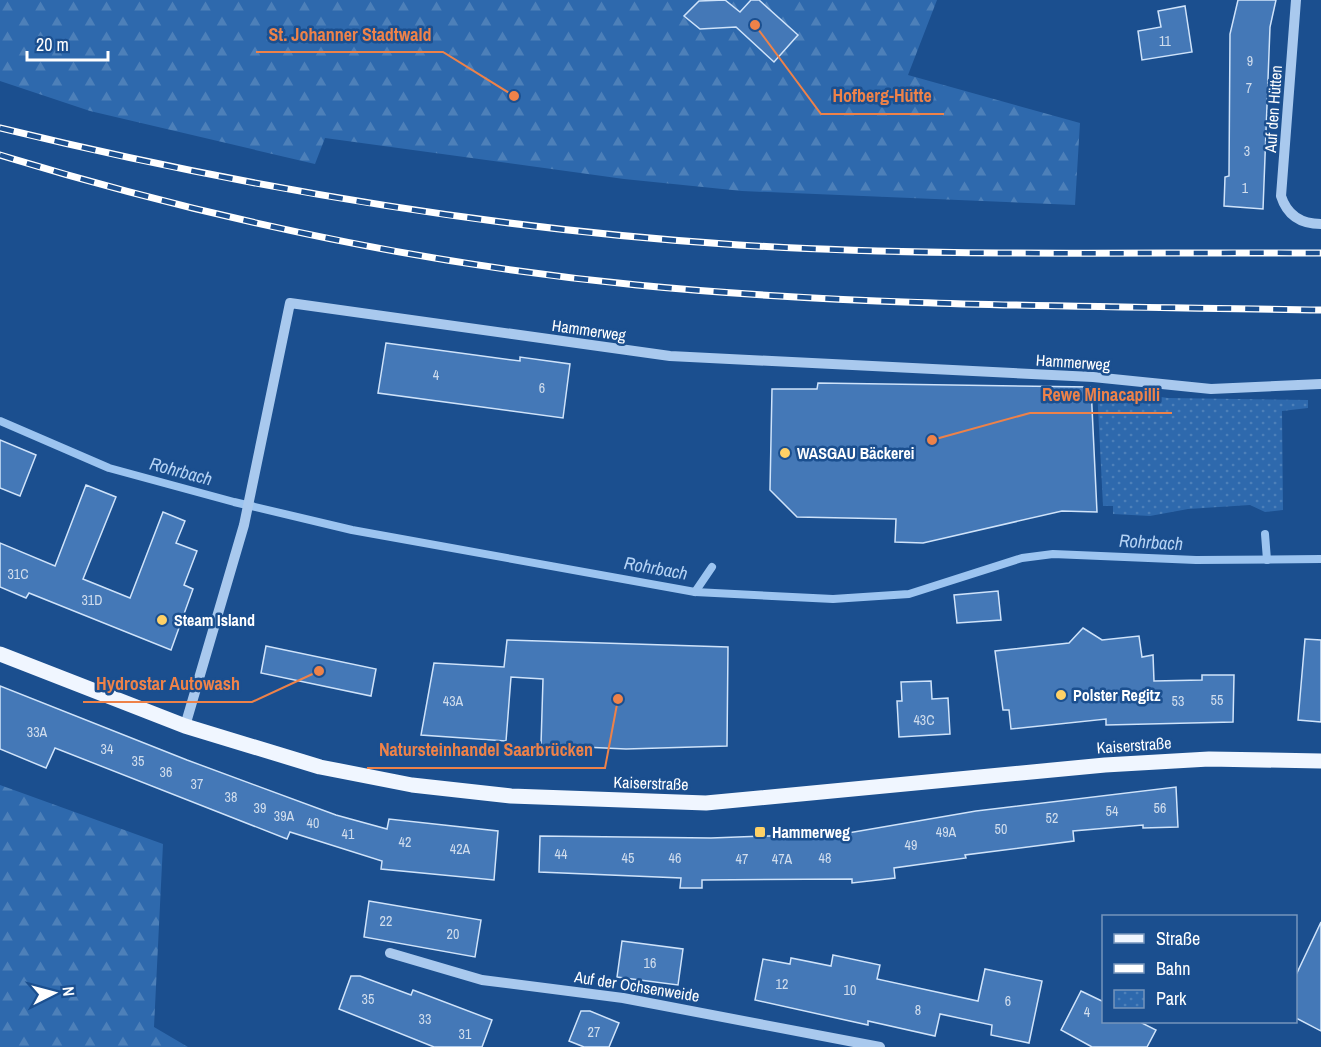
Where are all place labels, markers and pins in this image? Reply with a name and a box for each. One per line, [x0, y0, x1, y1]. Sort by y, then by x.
callout: St. Johanner Stadtwald [256, 16, 443, 52]
callout: Hofberg-Hütte [821, 78, 944, 114]
callout: Rewe Minacapilli [1030, 377, 1172, 413]
place label: WASGAU Bäckerei [797, 442, 914, 464]
marker: WASGAU Bäckerei [778, 446, 792, 460]
place label: Steam Island [174, 609, 255, 631]
marker: Steam Island [155, 613, 169, 627]
callout: Hydrostar Autowash [83, 666, 252, 702]
place label: Polster Regitz [1073, 684, 1161, 706]
marker: Polster Regitz [1054, 688, 1068, 702]
callout: Natursteinhandel Saarbrücken [367, 732, 605, 768]
place label: Hammerweg [772, 821, 850, 843]
marker: Hammerweg [753, 825, 767, 839]

